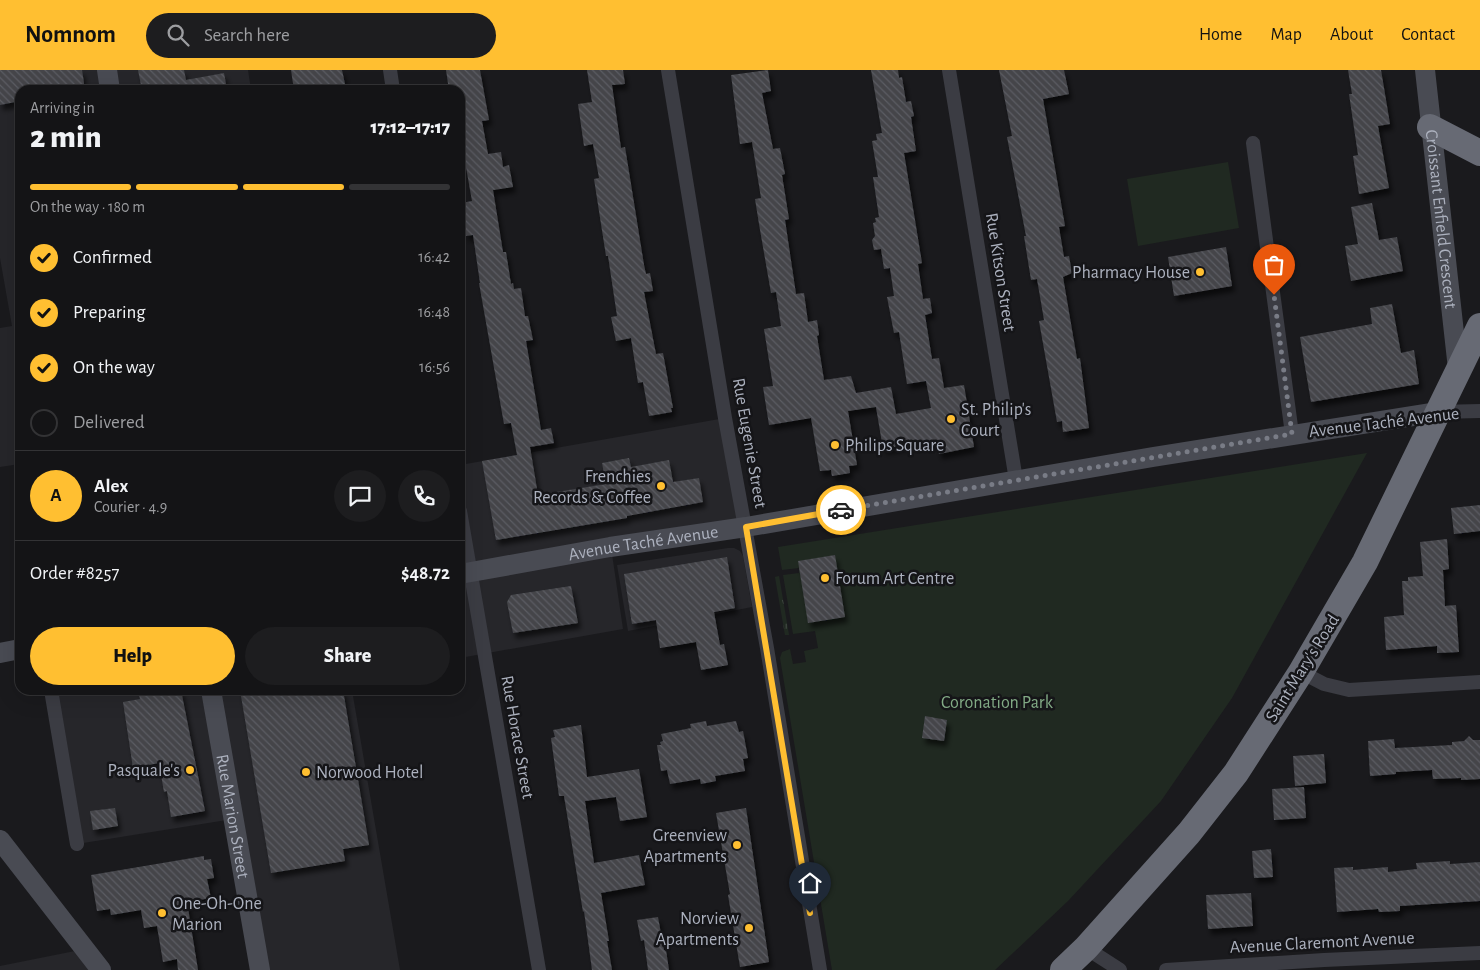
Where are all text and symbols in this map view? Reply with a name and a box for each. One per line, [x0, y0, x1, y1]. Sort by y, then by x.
search box [146, 13, 496, 58]
icon: search [164, 21, 192, 49]
text: Nomnom [25, 23, 116, 47]
text: Search here [204, 26, 290, 45]
text: Home [1199, 26, 1242, 44]
text: Map [1270, 26, 1302, 44]
text: About [1330, 26, 1373, 44]
text: Contact [1401, 26, 1455, 44]
text: Arriving in [30, 100, 95, 116]
text: 17:12–17:17 [371, 118, 450, 137]
text: 2 min [30, 121, 102, 153]
street label: Croissant Enfield Crescent [1422, 129, 1459, 310]
text: On the way · 180 m [30, 199, 145, 215]
street label: Rue Kitson Street [982, 212, 1018, 333]
icon: check [30, 244, 58, 272]
pin [1253, 244, 1295, 295]
text: Confirmed [73, 248, 152, 267]
text: 16:42 [418, 249, 450, 265]
icon: bag [1260, 251, 1288, 279]
place label: Pharmacy House [1072, 264, 1190, 282]
marker: Pharmacy House [1194, 266, 1206, 278]
icon: check [30, 299, 58, 327]
text: Preparing [73, 303, 146, 322]
text: 16:48 [418, 304, 450, 320]
icon: check [30, 354, 58, 382]
text: On the way [73, 358, 155, 377]
text: 16:56 [419, 359, 450, 375]
street label: Rue Eugenie Street [729, 377, 769, 510]
place label: St. Philip's Court [961, 401, 1031, 440]
street label: Avenue Taché Avenue [1308, 405, 1460, 441]
text: Delivered [73, 413, 145, 432]
marker: St. Philip's Court [945, 413, 957, 425]
place label: Philips Square [845, 437, 944, 455]
marker: Philips Square [829, 439, 841, 451]
place label: Frenchies Records & Coffee [533, 468, 651, 507]
button: chat [334, 470, 386, 522]
button: phone [398, 470, 450, 522]
text: Alex [94, 477, 128, 496]
marker: Frenchies Records & Coffee [655, 480, 667, 492]
courier [816, 485, 866, 535]
text: A [50, 486, 62, 505]
icon: car [827, 496, 855, 524]
text: Courier · 4.9 [94, 499, 167, 515]
street label: Avenue Taché Avenue [567, 523, 720, 564]
text: Order #8257 [30, 564, 119, 583]
text: $48.72 [401, 564, 450, 583]
place label: Forum Art Centre [835, 570, 954, 588]
marker: Forum Art Centre [819, 572, 831, 584]
street label: Saint Mary's Road [1263, 612, 1343, 726]
button: Help [30, 627, 235, 685]
button: Share [245, 627, 450, 685]
street label: Rue Horace Street [497, 674, 537, 801]
park label: Coronation Park [941, 694, 1054, 712]
street label: Rue Marion Street [212, 753, 252, 880]
place label: Pasquale's [107, 762, 180, 780]
marker: Pasquale's [184, 764, 196, 776]
place label: Norwood Hotel [316, 764, 424, 782]
marker: Norwood Hotel [300, 766, 312, 778]
place label: Greenview Apartments [644, 827, 727, 866]
marker: Greenview Apartments [731, 839, 743, 851]
pin [789, 862, 831, 913]
icon: home [796, 869, 824, 897]
place label: One-Oh-One Marion [172, 895, 262, 934]
marker: One-Oh-One Marion [156, 907, 168, 919]
place label: Norview Apartments [656, 910, 739, 949]
marker: Norview Apartments [743, 922, 755, 934]
street label: Avenue Claremont Avenue [1229, 929, 1415, 957]

